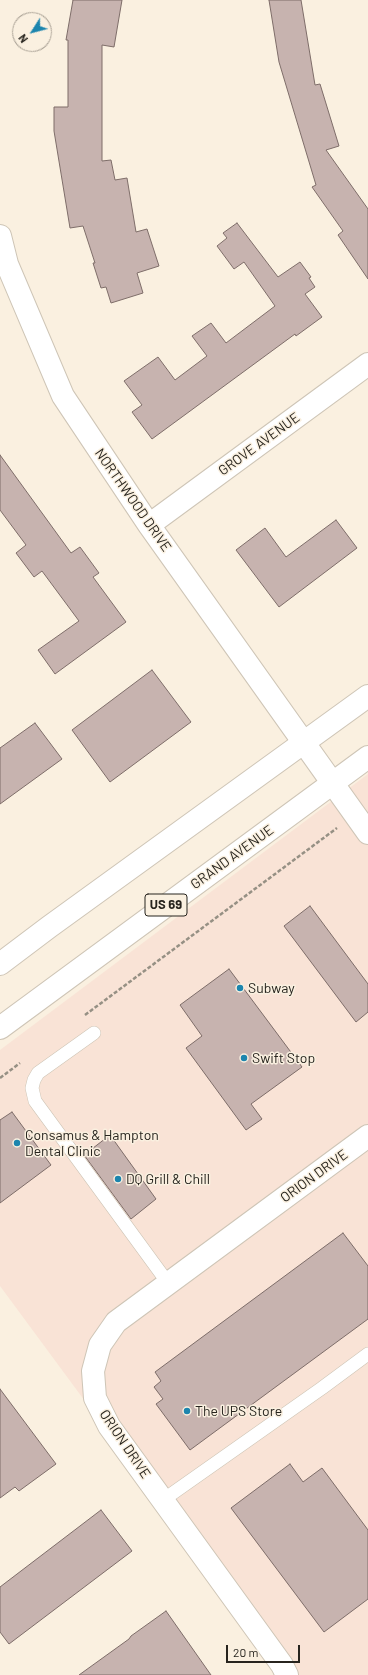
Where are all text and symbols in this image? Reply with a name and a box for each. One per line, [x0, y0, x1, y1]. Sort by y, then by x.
north arrow [12, 12, 52, 52]
text: N [15, 32, 30, 46]
street label: GROVE AVENUE [215, 409, 303, 479]
street label: NORTHWOOD DRIVE [91, 445, 175, 555]
street label: GRAND AVENUE [187, 821, 277, 893]
road number: US 69 [145, 894, 187, 916]
place label: Subway [248, 980, 295, 996]
marker: Subway [235, 983, 245, 993]
place label: Swift Stop [252, 1050, 315, 1066]
marker: Swift Stop [239, 1053, 249, 1063]
place label: Consamus & Hampton Dental Clinic [25, 1127, 159, 1160]
marker: Consamus & Hampton Dental Clinic [12, 1138, 22, 1148]
street label: ORION DRIVE [277, 1146, 351, 1206]
place label: DQ Grill & Chill [126, 1171, 210, 1187]
marker: DQ Grill & Chill [113, 1174, 123, 1184]
place label: The UPS Store [195, 1403, 282, 1419]
street label: ORION DRIVE [96, 1406, 154, 1482]
marker: The UPS Store [182, 1406, 192, 1416]
scale bar [228, 1637, 302, 1663]
text: 20 m [233, 1645, 259, 1659]

